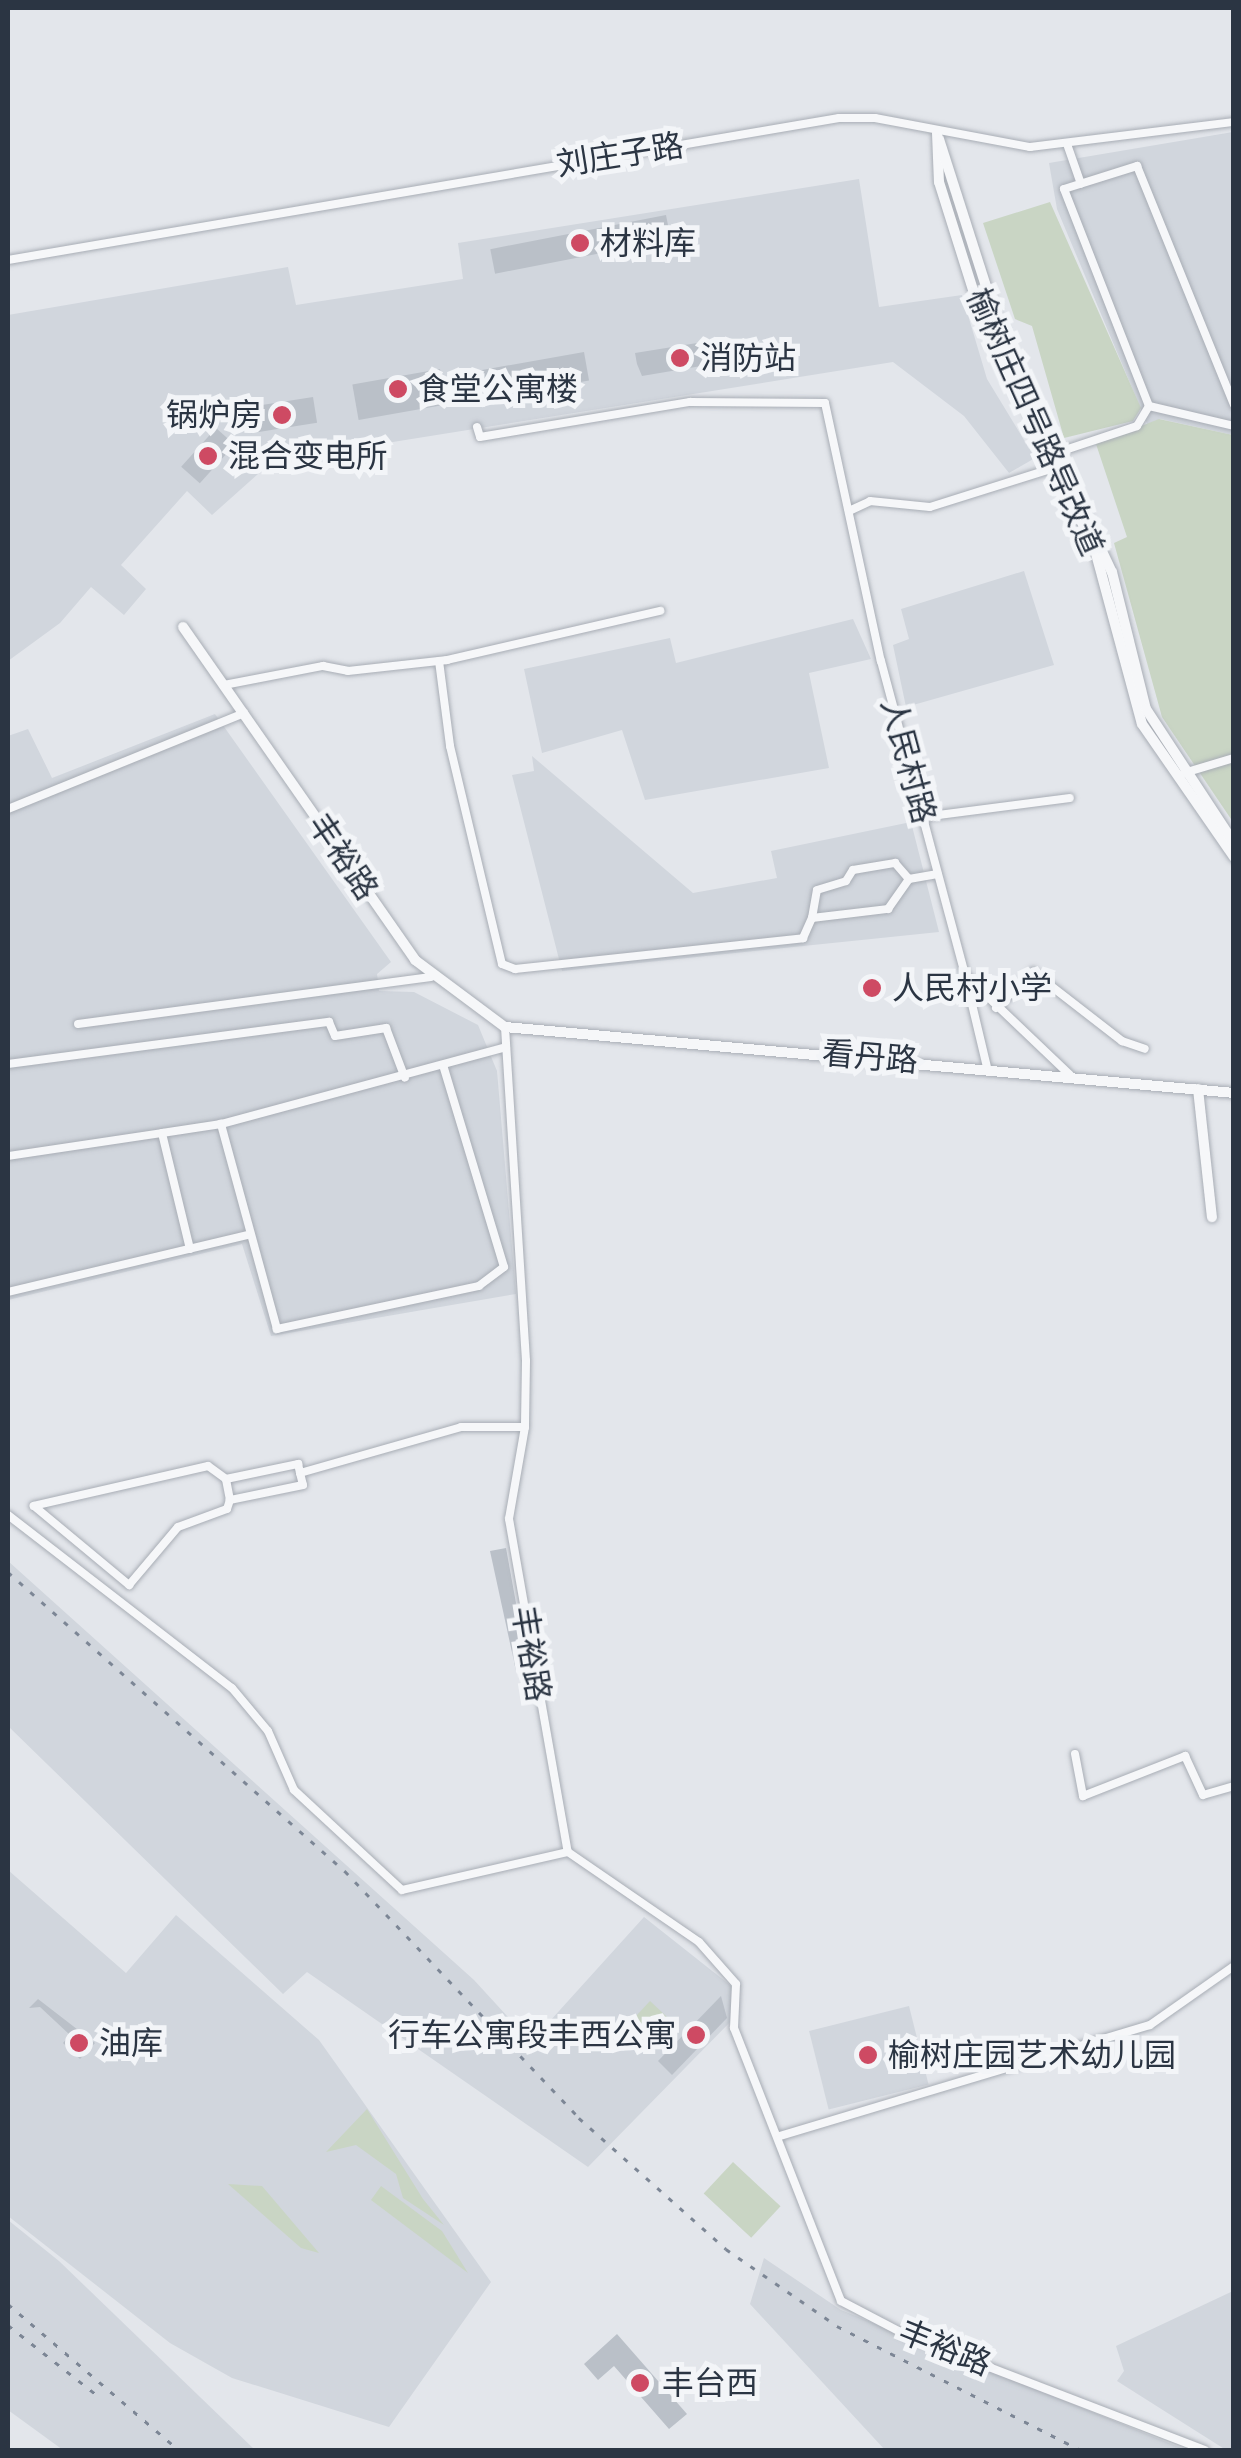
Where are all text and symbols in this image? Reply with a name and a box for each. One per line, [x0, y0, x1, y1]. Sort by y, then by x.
street label: 刘庄子路 [554, 126, 686, 184]
place label: 材料库 [600, 224, 696, 262]
marker: 材料库 [569, 232, 591, 254]
street label: 榆树庄四号路导改道 [959, 283, 1111, 561]
place label: 消防站 [700, 339, 796, 377]
marker: 消防站 [669, 347, 691, 369]
place label: 食堂公寓楼 [418, 370, 578, 408]
marker: 食堂公寓楼 [387, 378, 409, 400]
place label: 锅炉房 [166, 396, 262, 434]
marker: 锅炉房 [271, 404, 293, 426]
place label: 混合变电所 [228, 437, 388, 475]
marker: 混合变电所 [197, 445, 219, 467]
street label: 人民村路 [873, 694, 943, 828]
street label: 丰裕路 [300, 806, 386, 908]
place label: 人民村小学 [892, 969, 1052, 1007]
marker: 人民村小学 [861, 977, 883, 999]
street label: 看丹路 [821, 1034, 919, 1080]
street label: 丰裕路 [505, 1604, 557, 1704]
place label: 行车公寓段丰西公寓 [388, 2016, 676, 2054]
place label: 油库 [99, 2024, 163, 2062]
marker: 行车公寓段丰西公寓 [685, 2024, 707, 2046]
marker: 油库 [68, 2032, 90, 2054]
place label: 榆树庄园艺术幼儿园 [888, 2036, 1176, 2074]
marker: 榆树庄园艺术幼儿园 [857, 2044, 879, 2066]
street label: 丰裕路 [893, 2312, 997, 2384]
place label: 丰台西 [662, 2364, 758, 2402]
marker: 丰台西 [627, 2370, 653, 2396]

